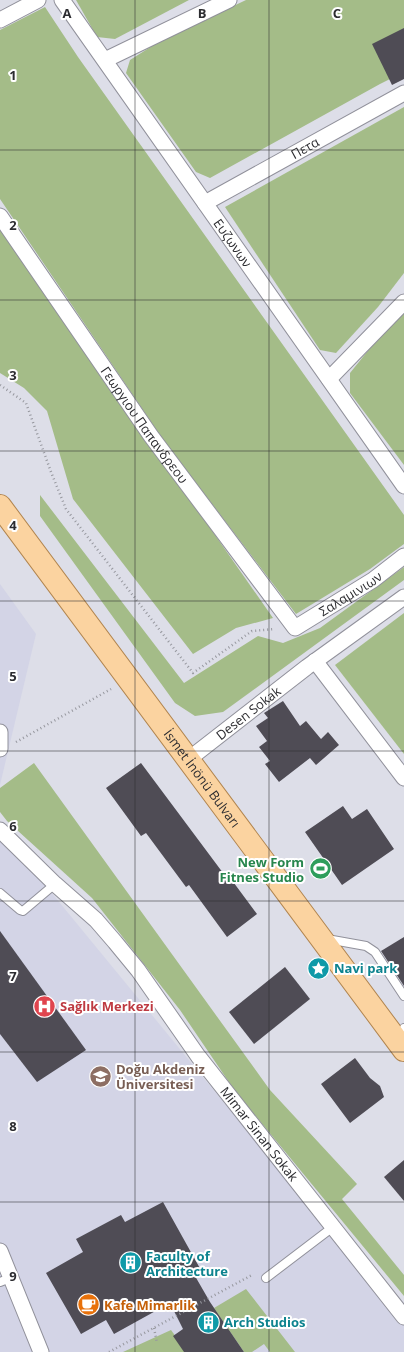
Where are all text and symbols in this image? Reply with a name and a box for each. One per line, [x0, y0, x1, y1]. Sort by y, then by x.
text: A [63, 4, 72, 22]
text: B [198, 4, 207, 22]
text: C [333, 4, 341, 22]
text: 1 [9, 66, 17, 84]
street label: Πετα [287, 133, 322, 163]
street label: Ευζωνων [210, 215, 256, 271]
text: 2 [9, 216, 17, 234]
street label: Γεωργιου Παπανδρεου [97, 363, 192, 487]
text: 3 [9, 366, 17, 384]
text: 4 [9, 516, 17, 534]
street label: Σαλαμινιων [315, 567, 386, 620]
text: 5 [9, 667, 17, 685]
street label: Desen Sokak [212, 682, 284, 744]
street label: İsmet İnönü Bulvarı [160, 725, 245, 831]
text: 6 [9, 817, 17, 835]
place label: New Form Fitnes Studio [220, 853, 304, 886]
sports icon: New Form Fitnes Studio [307, 856, 333, 882]
place icon: Navi park [305, 955, 331, 981]
place label: Navi park [334, 959, 398, 977]
text: 7 [9, 967, 17, 985]
hospital icon: Sağlık Merkezi [32, 993, 58, 1019]
place label: Sağlık Merkezi [60, 997, 154, 1015]
place label: Doğu Akdeniz Üniversitesi [116, 1060, 205, 1093]
school or university icon: Doğu Akdeniz Üniversitesi [88, 1063, 114, 1089]
street label: Mimar Sinan Sokak [216, 1083, 303, 1185]
text: 8 [9, 1117, 17, 1135]
place label: Faculty of Architecture [146, 1247, 228, 1280]
building icon: Faculty of Architecture [117, 1250, 143, 1276]
text: 9 [9, 1267, 17, 1285]
cafe icon: Kafe Mimarlik [75, 1292, 101, 1318]
place label: Kafe Mimarlik [104, 1296, 196, 1314]
building icon: Arch Studios [196, 1309, 222, 1335]
place label: Arch Studios [224, 1313, 306, 1331]

